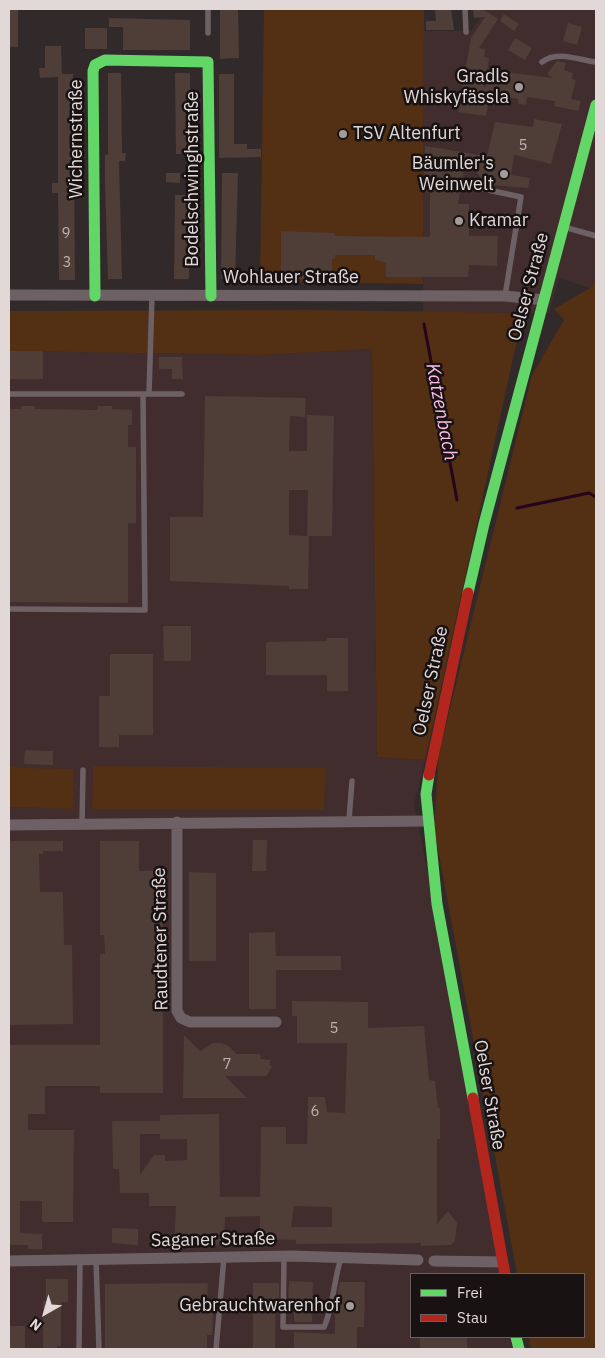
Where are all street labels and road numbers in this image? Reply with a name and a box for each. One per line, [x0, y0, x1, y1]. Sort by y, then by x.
street label: Wichernstraße [66, 79, 88, 199]
street label: Bodelschwinghstraße [182, 91, 204, 267]
street label: Oelser Straße [504, 230, 554, 344]
street label: Wohlauer Straße [223, 267, 359, 289]
street label: Oelser Straße [409, 624, 453, 738]
street label: Raudtener Straße [149, 867, 173, 1011]
street label: Oelser Straße [469, 1038, 509, 1152]
street label: Saganer Straße [151, 1228, 275, 1252]

